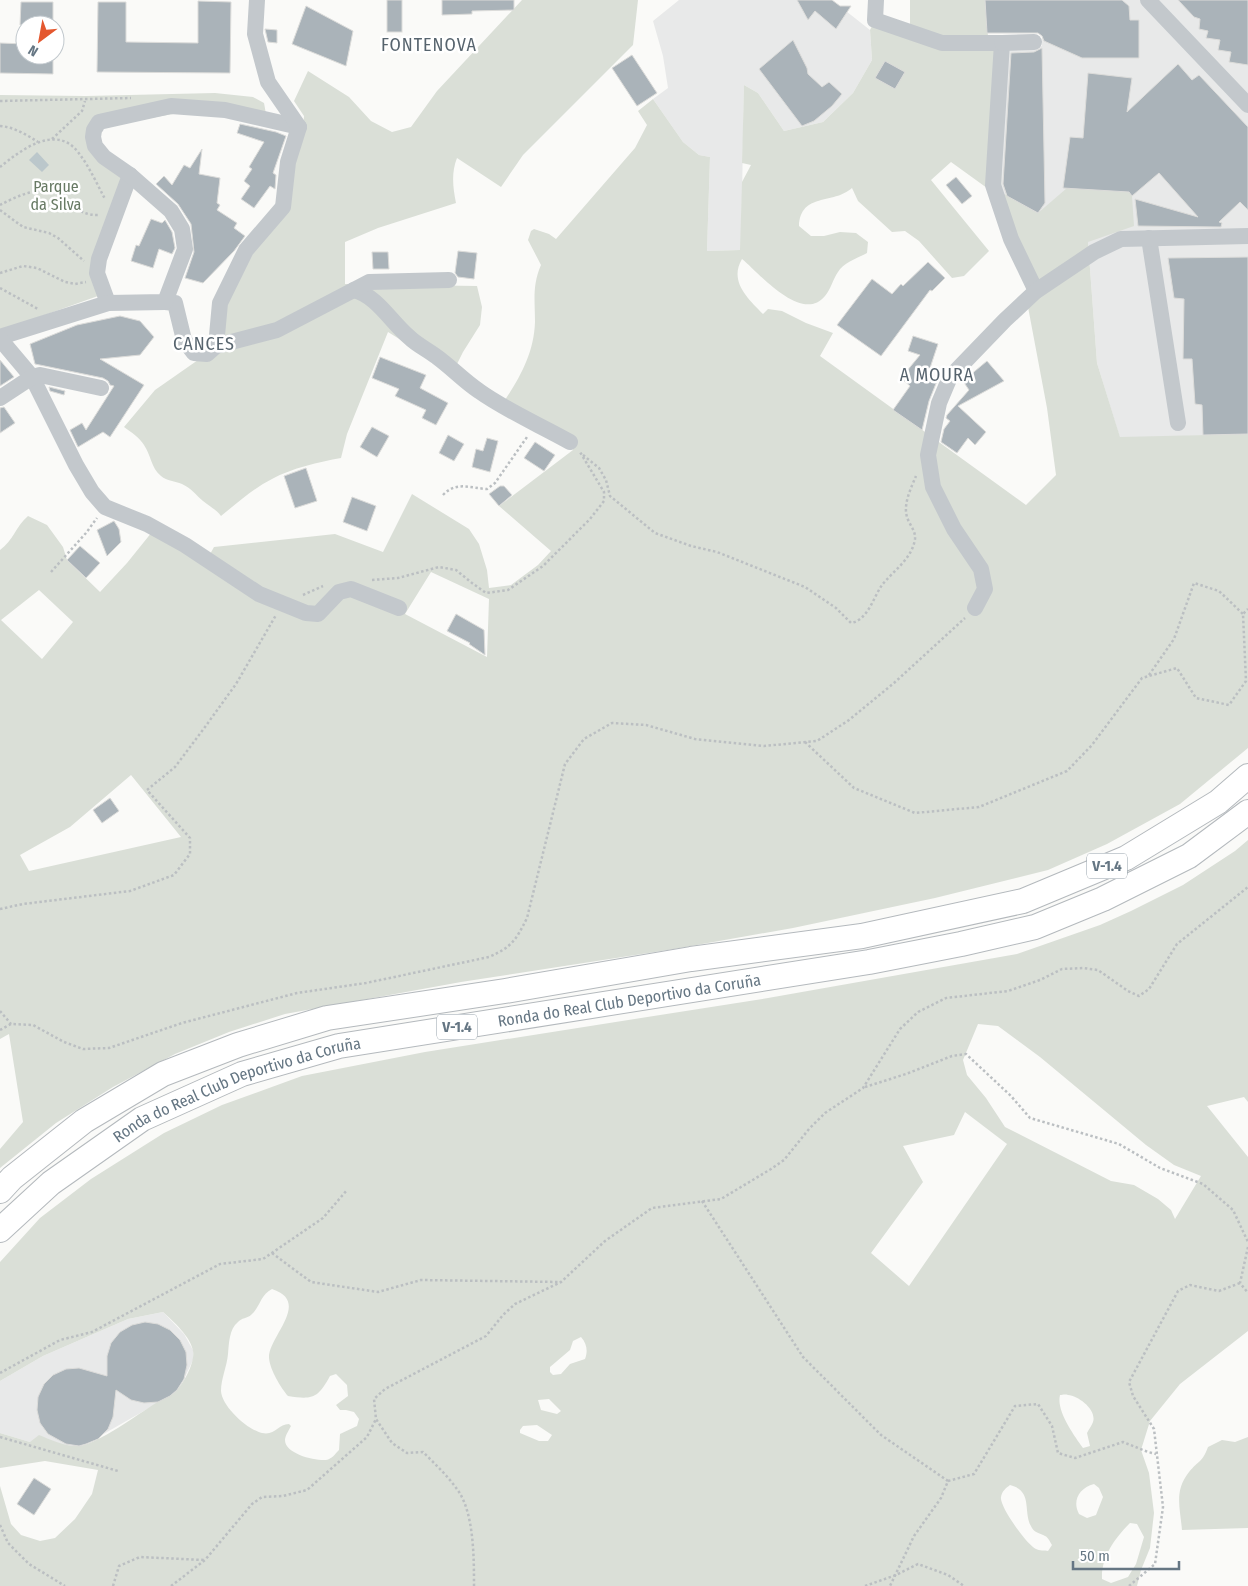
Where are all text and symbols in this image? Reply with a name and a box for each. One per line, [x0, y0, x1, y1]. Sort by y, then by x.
north arrow [15, 15, 65, 65]
district label: FONTENOVA [381, 34, 477, 56]
text: N [25, 41, 41, 60]
park label: Parque da Silva [31, 177, 82, 214]
district label: CANCES [173, 333, 235, 355]
district label: A MOURA [900, 364, 974, 386]
road number: V-1.4 [1087, 854, 1127, 878]
street label: Ronda do Real Club Deportivo da Coruña [496, 970, 762, 1030]
road number: V-1.4 [437, 1014, 477, 1040]
street label: Ronda do Real Club Deportivo da Coruña [109, 1033, 362, 1146]
scale bar [1073, 1538, 1179, 1570]
text: 50 m [1080, 1547, 1110, 1565]

